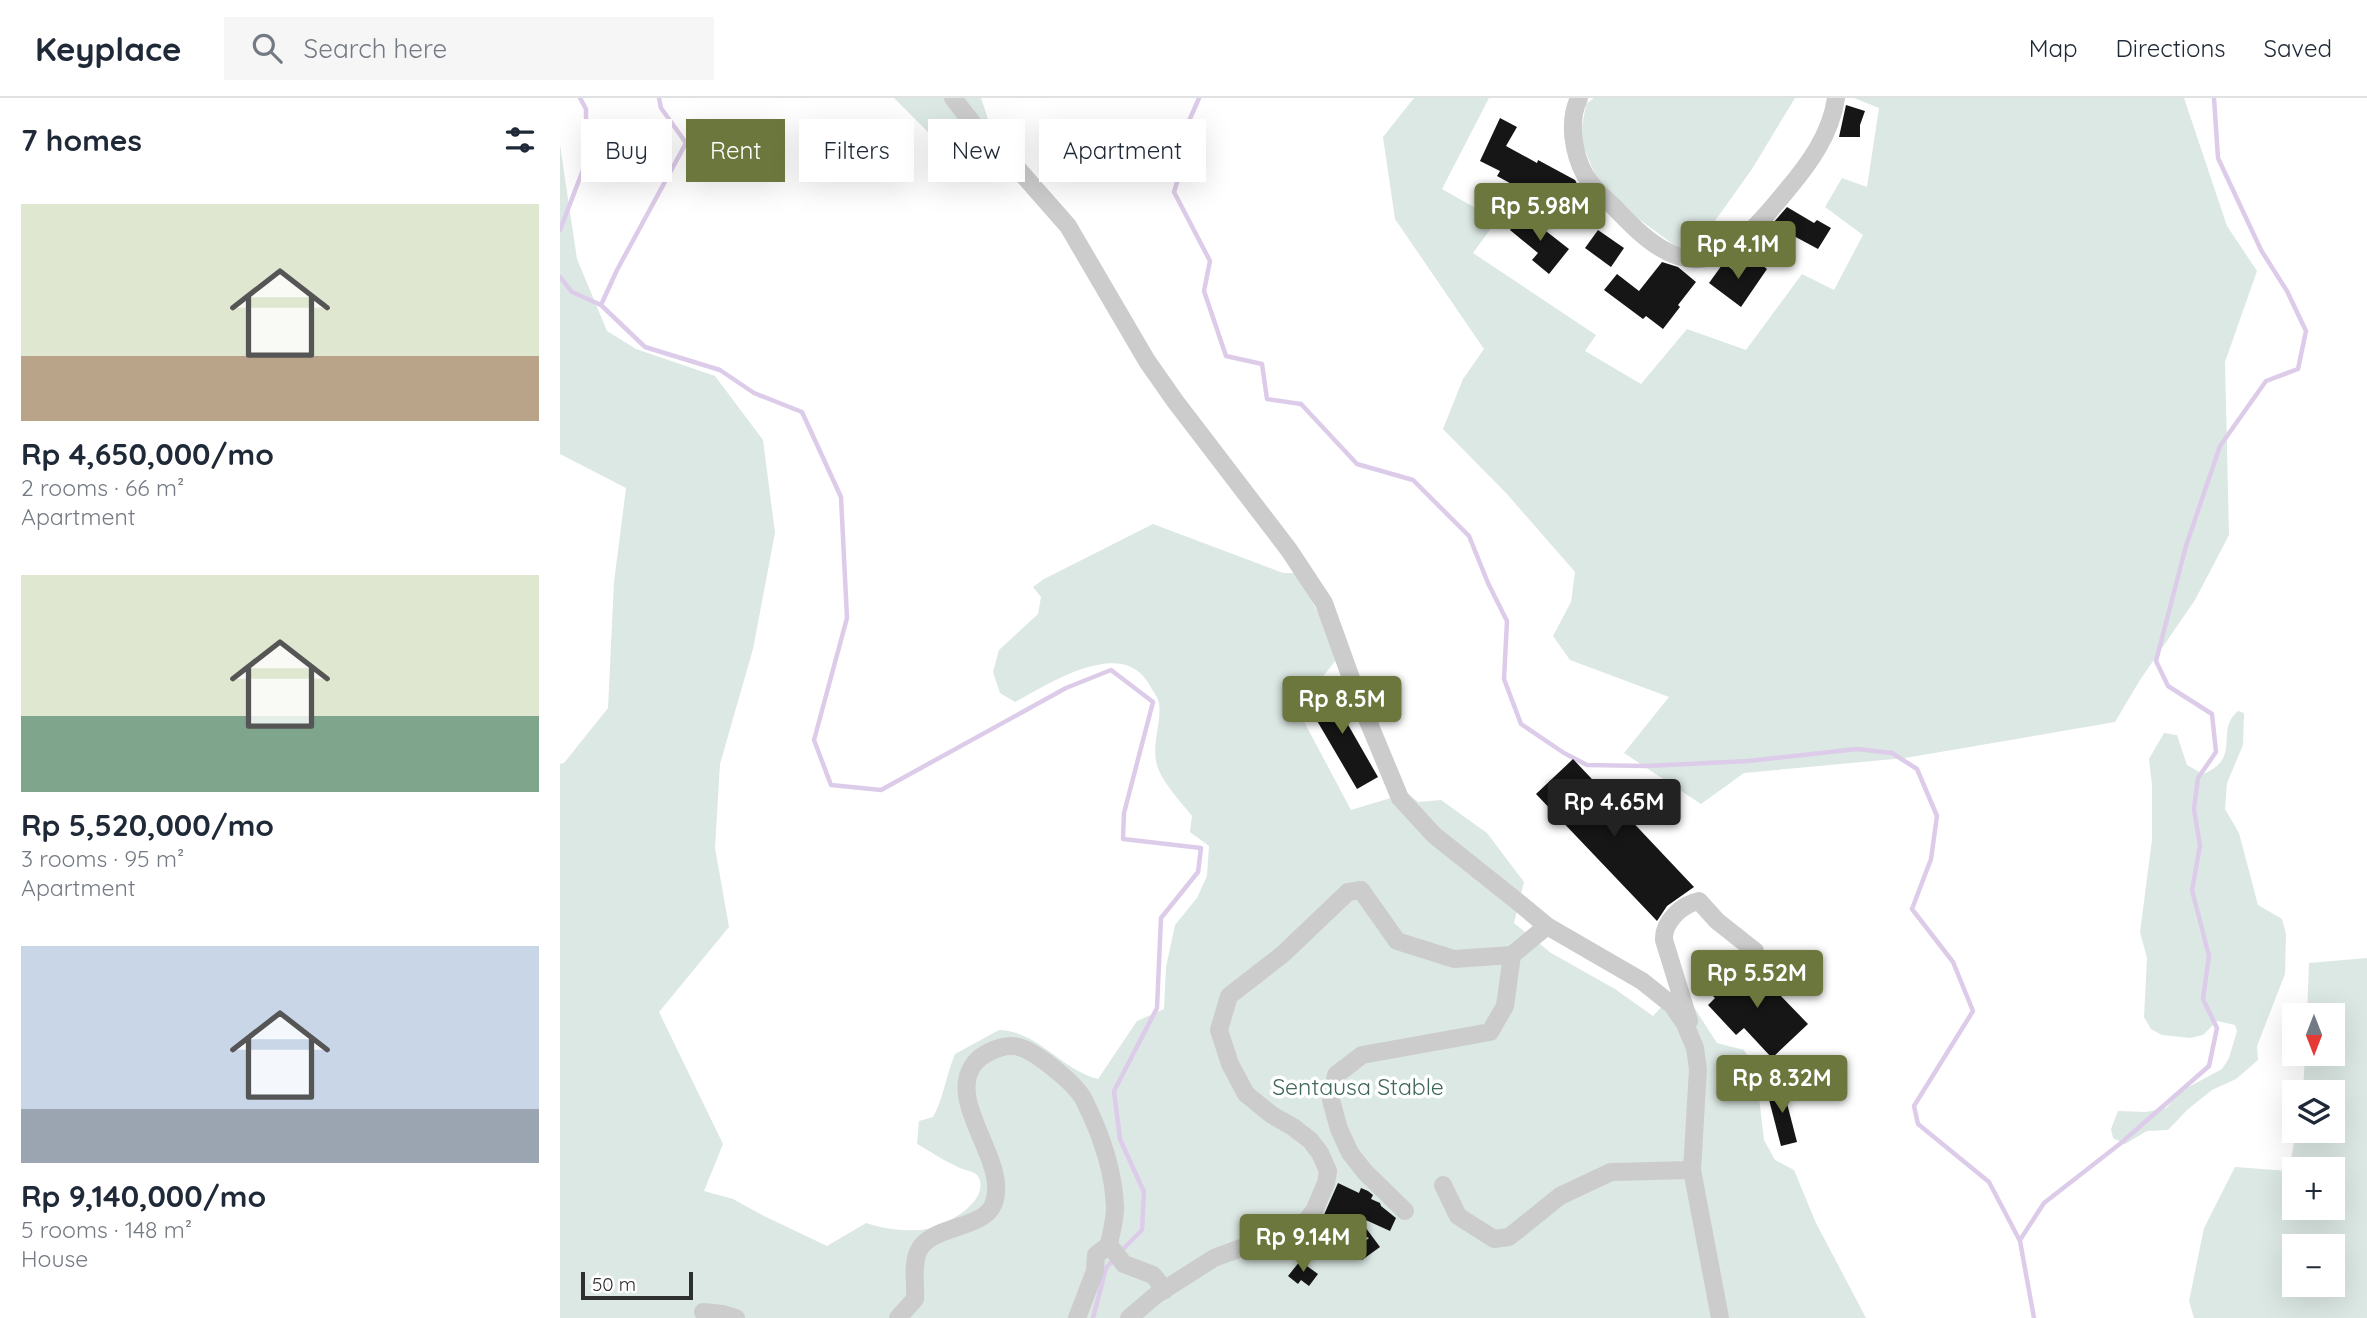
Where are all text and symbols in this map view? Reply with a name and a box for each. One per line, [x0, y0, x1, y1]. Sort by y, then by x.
search box [224, 17, 714, 80]
text: Keyplace [35, 28, 182, 69]
icon: search [248, 29, 286, 67]
text: Search here [304, 32, 447, 65]
text: Map [2029, 33, 2078, 63]
text: Directions [2116, 33, 2226, 63]
text: Saved [2264, 33, 2332, 63]
chip: Buy [581, 119, 672, 182]
chip: Rent [686, 119, 785, 182]
chip: Filters [799, 119, 914, 182]
chip: New [928, 119, 1025, 182]
chip: Apartment [1039, 119, 1206, 182]
text: 7 homes [21, 121, 142, 159]
icon: filters [501, 121, 539, 159]
pin: Rp 5.98M [1468, 184, 1612, 243]
text: Rp 5.98M [1490, 191, 1590, 220]
pin: Rp 4.1M [1673, 222, 1803, 281]
text: Rp 4.1M [1697, 229, 1779, 258]
icon: home [217, 250, 343, 376]
text: Rp 4,650,000/mo [21, 435, 274, 473]
text: 2 rooms · 66 m² [21, 473, 184, 502]
text: Apartment [21, 502, 135, 531]
icon: home [217, 621, 343, 747]
pin: Rp 8.5M [1277, 676, 1407, 736]
text: Rp 8.5M [1298, 684, 1386, 713]
pin: Rp 4.65M [1542, 780, 1686, 839]
text: Rp 4.65M [1564, 787, 1664, 816]
text: Rp 5,520,000/mo [21, 806, 274, 844]
text: 3 rooms · 95 m² [21, 844, 184, 873]
text: Apartment [21, 873, 135, 902]
pin: Rp 5.52M [1685, 950, 1829, 1010]
text: Rp 5.52M [1707, 958, 1807, 987]
icon: home [217, 992, 343, 1118]
north arrow [2282, 1003, 2345, 1066]
map controls [2282, 1003, 2345, 1297]
pin: Rp 8.32M [1710, 1056, 1854, 1115]
text: Rp 8.32M [1732, 1063, 1832, 1092]
park label: Sentausa Stable [1272, 1072, 1444, 1101]
button: layers [2282, 1080, 2345, 1143]
button: + [2282, 1157, 2345, 1220]
text: Rp 9,140,000/mo [21, 1177, 266, 1215]
pin: Rp 9.14M [1231, 1214, 1375, 1274]
text: 5 rooms · 148 m² [21, 1215, 192, 1244]
text: Rp 9.14M [1256, 1222, 1350, 1251]
button: − [2282, 1234, 2345, 1297]
text: House [21, 1244, 88, 1273]
scale bar [581, 1269, 693, 1301]
text: 50 m [592, 1272, 636, 1296]

